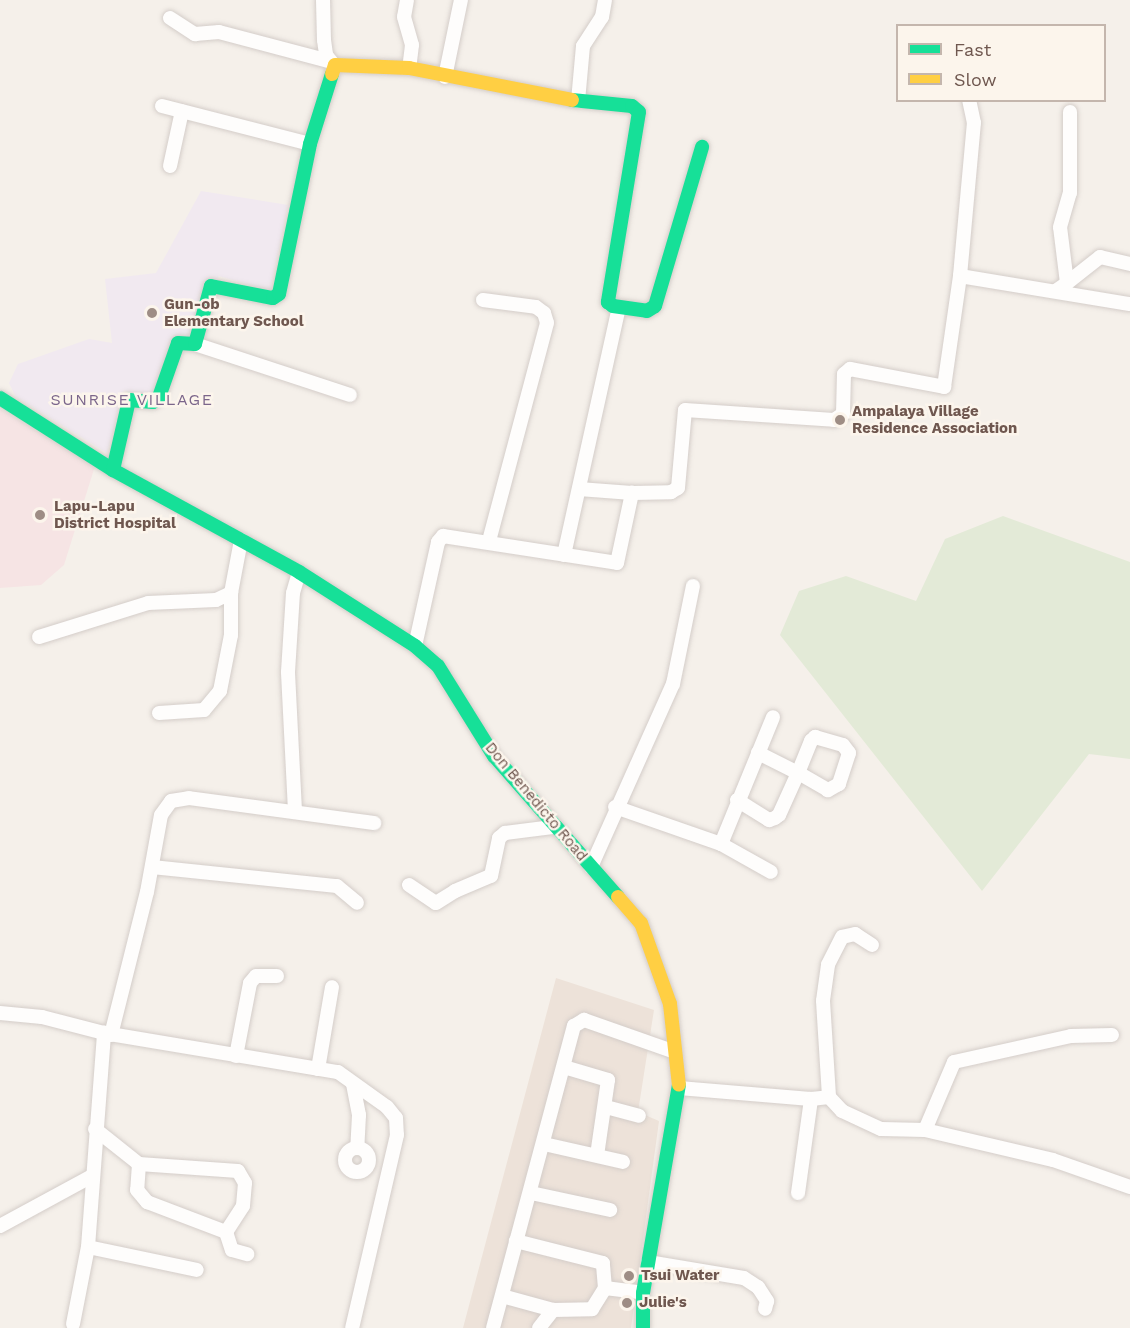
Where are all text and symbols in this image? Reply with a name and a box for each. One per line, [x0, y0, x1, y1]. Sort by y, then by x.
legend [896, 24, 1106, 102]
text: Fast [954, 39, 991, 60]
text: Slow [954, 69, 997, 90]
place label: Gun-ob Elementary School [164, 295, 304, 330]
marker: Gun-ob Elementary School [145, 306, 159, 320]
district label: SUNRISE VILLAGE [50, 390, 214, 410]
place label: Ampalaya Village Residence Association [852, 402, 1018, 437]
marker: Ampalaya Village Residence Association [833, 413, 847, 427]
place label: Lapu-Lapu District Hospital [54, 497, 176, 532]
marker: Lapu-Lapu District Hospital [31, 506, 49, 524]
street label: Don Benedicto Road [481, 739, 591, 865]
place label: Tsui Water [641, 1267, 720, 1285]
marker: Tsui Water [622, 1269, 636, 1283]
place label: Julie's [639, 1294, 687, 1312]
marker: Julie's [620, 1296, 634, 1310]

